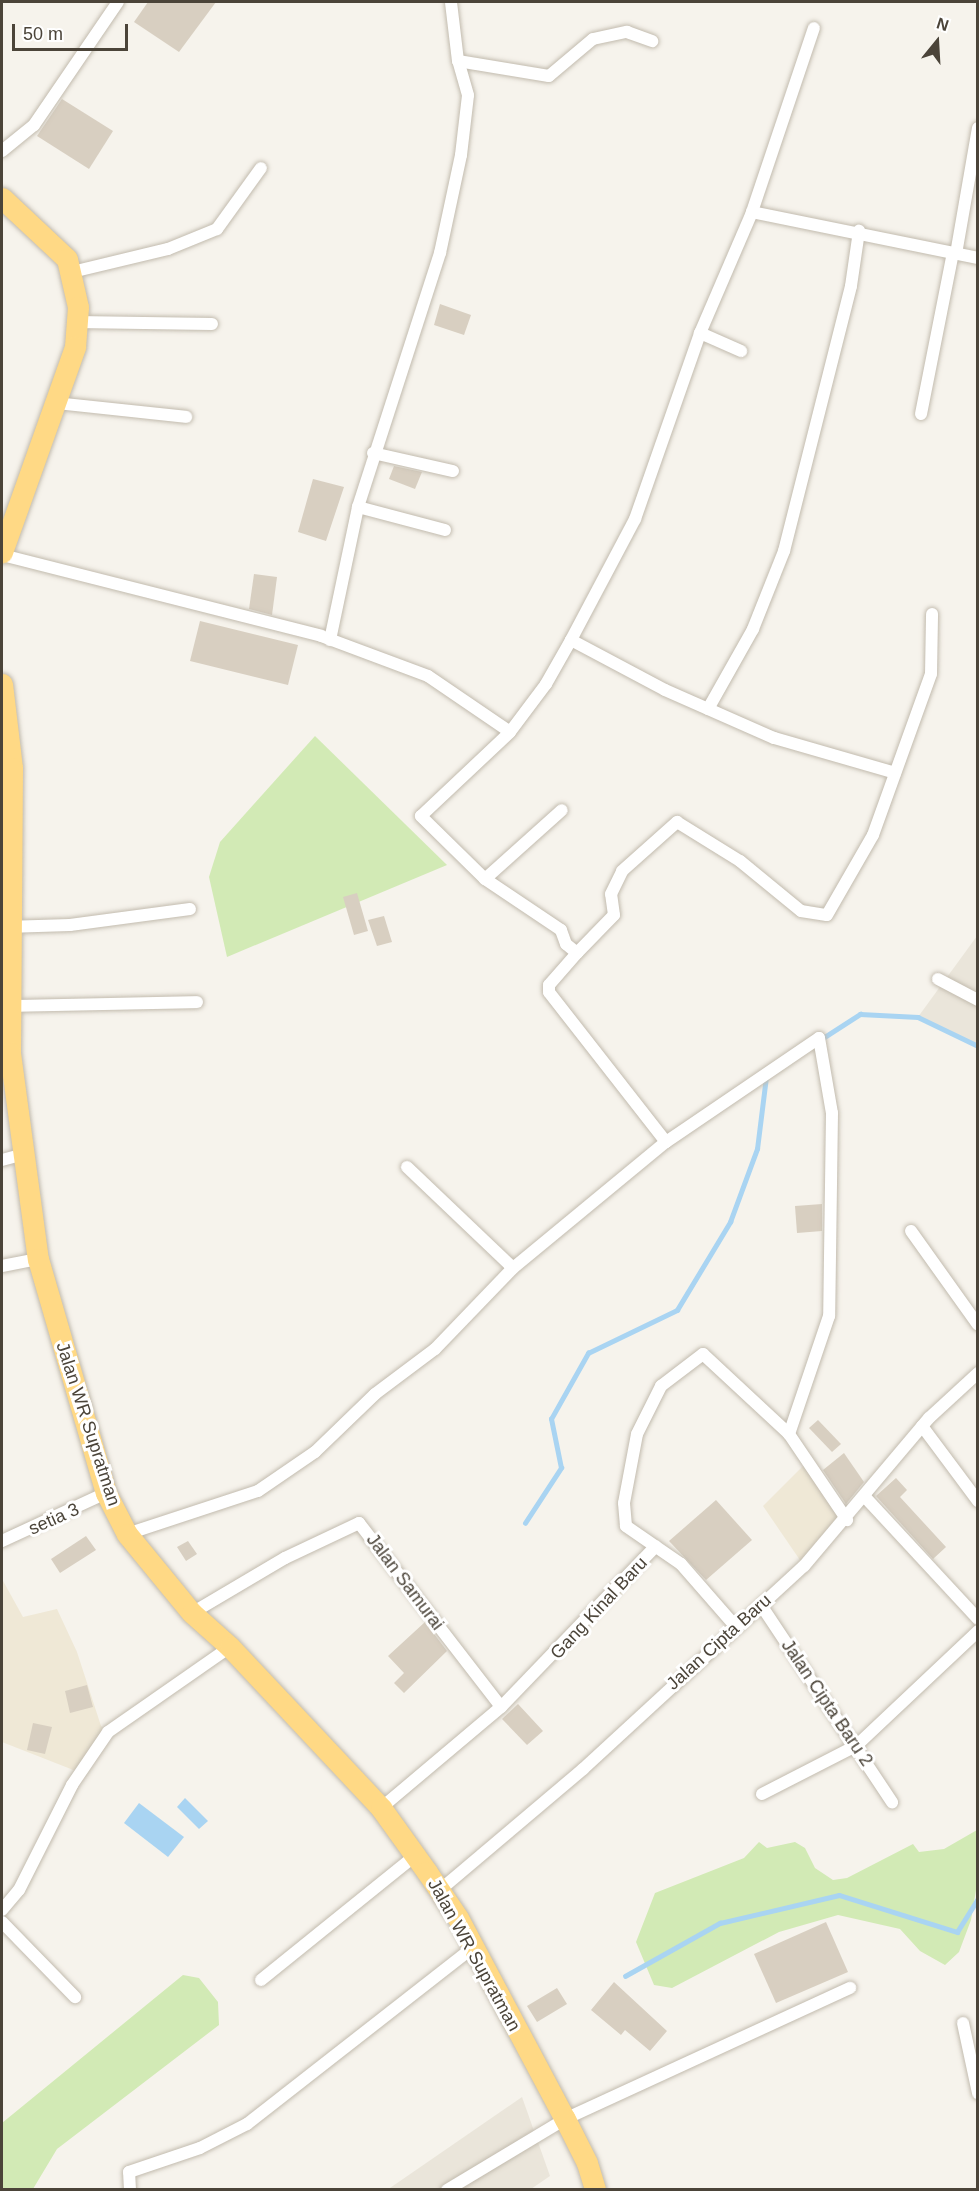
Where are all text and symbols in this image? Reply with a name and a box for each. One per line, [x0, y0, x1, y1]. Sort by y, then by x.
scale bar [15, 12, 130, 50]
north arrow [907, 12, 967, 72]
text: N [935, 15, 951, 34]
text: 50 m [23, 24, 63, 44]
street label: Jalan WR Supratman [51, 1339, 125, 1509]
street label: setia 3 [25, 1498, 83, 1540]
street label: Jalan Samurai [362, 1530, 448, 1634]
street label: Gang Kinal Baru [546, 1552, 652, 1664]
street label: Jalan Cipta Baru [662, 1589, 776, 1695]
street label: Jalan Cipta Baru 2 [777, 1636, 877, 1770]
street label: Jalan WR Supratman [423, 1875, 525, 2035]

